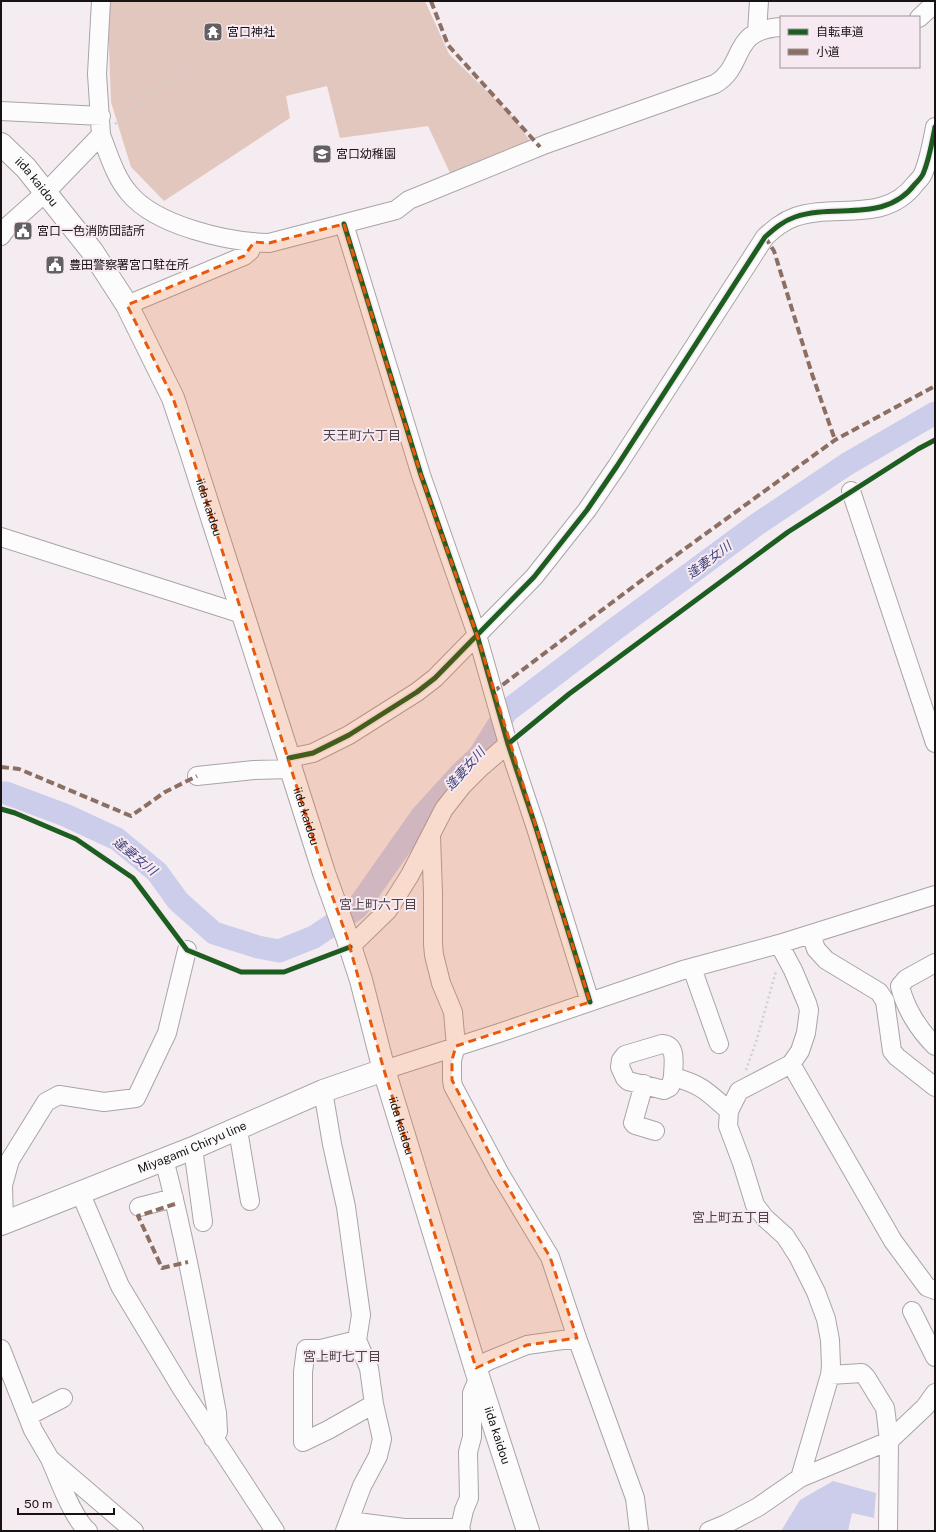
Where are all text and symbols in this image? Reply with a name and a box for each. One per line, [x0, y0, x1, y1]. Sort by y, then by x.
legend [780, 16, 920, 68]
temple icon: 宮口神社 [202, 21, 224, 43]
place label: 宮口神社 [227, 25, 275, 39]
text: 自転車道 [816, 25, 864, 39]
text: 小道 [816, 45, 840, 59]
school or university icon: 宮口幼稚園 [311, 143, 333, 165]
place label: 宮口幼稚園 [336, 147, 396, 161]
street label: iida kaidou [12, 154, 61, 209]
public building icon: 宮口一色消防団詰所 [12, 220, 34, 242]
place label: 宮口一色消防団詰所 [37, 224, 145, 238]
public building icon: 豊田警察署宮口駐在所 [44, 254, 66, 276]
place label: 豊田警察署宮口駐在所 [69, 258, 189, 272]
district label: 天王町六丁目 [323, 428, 401, 443]
street label: iida kaidou [193, 477, 225, 538]
water label: 逢妻女川 [684, 537, 736, 582]
water label: 逢妻女川 [442, 743, 489, 793]
street label: iida kaidou [290, 786, 322, 847]
water label: 逢妻女川 [110, 834, 161, 879]
district label: 宮上町六丁目 [339, 897, 417, 912]
street label: iida kaidou [386, 1095, 417, 1157]
street label: Miyagami Chiryu line [136, 1118, 249, 1176]
district label: 宮上町五丁目 [692, 1210, 770, 1225]
district label: 宮上町七丁目 [303, 1349, 381, 1364]
street label: iida kaidou [481, 1405, 513, 1466]
scale bar [18, 1490, 114, 1516]
text: 50 m [24, 1497, 52, 1511]

